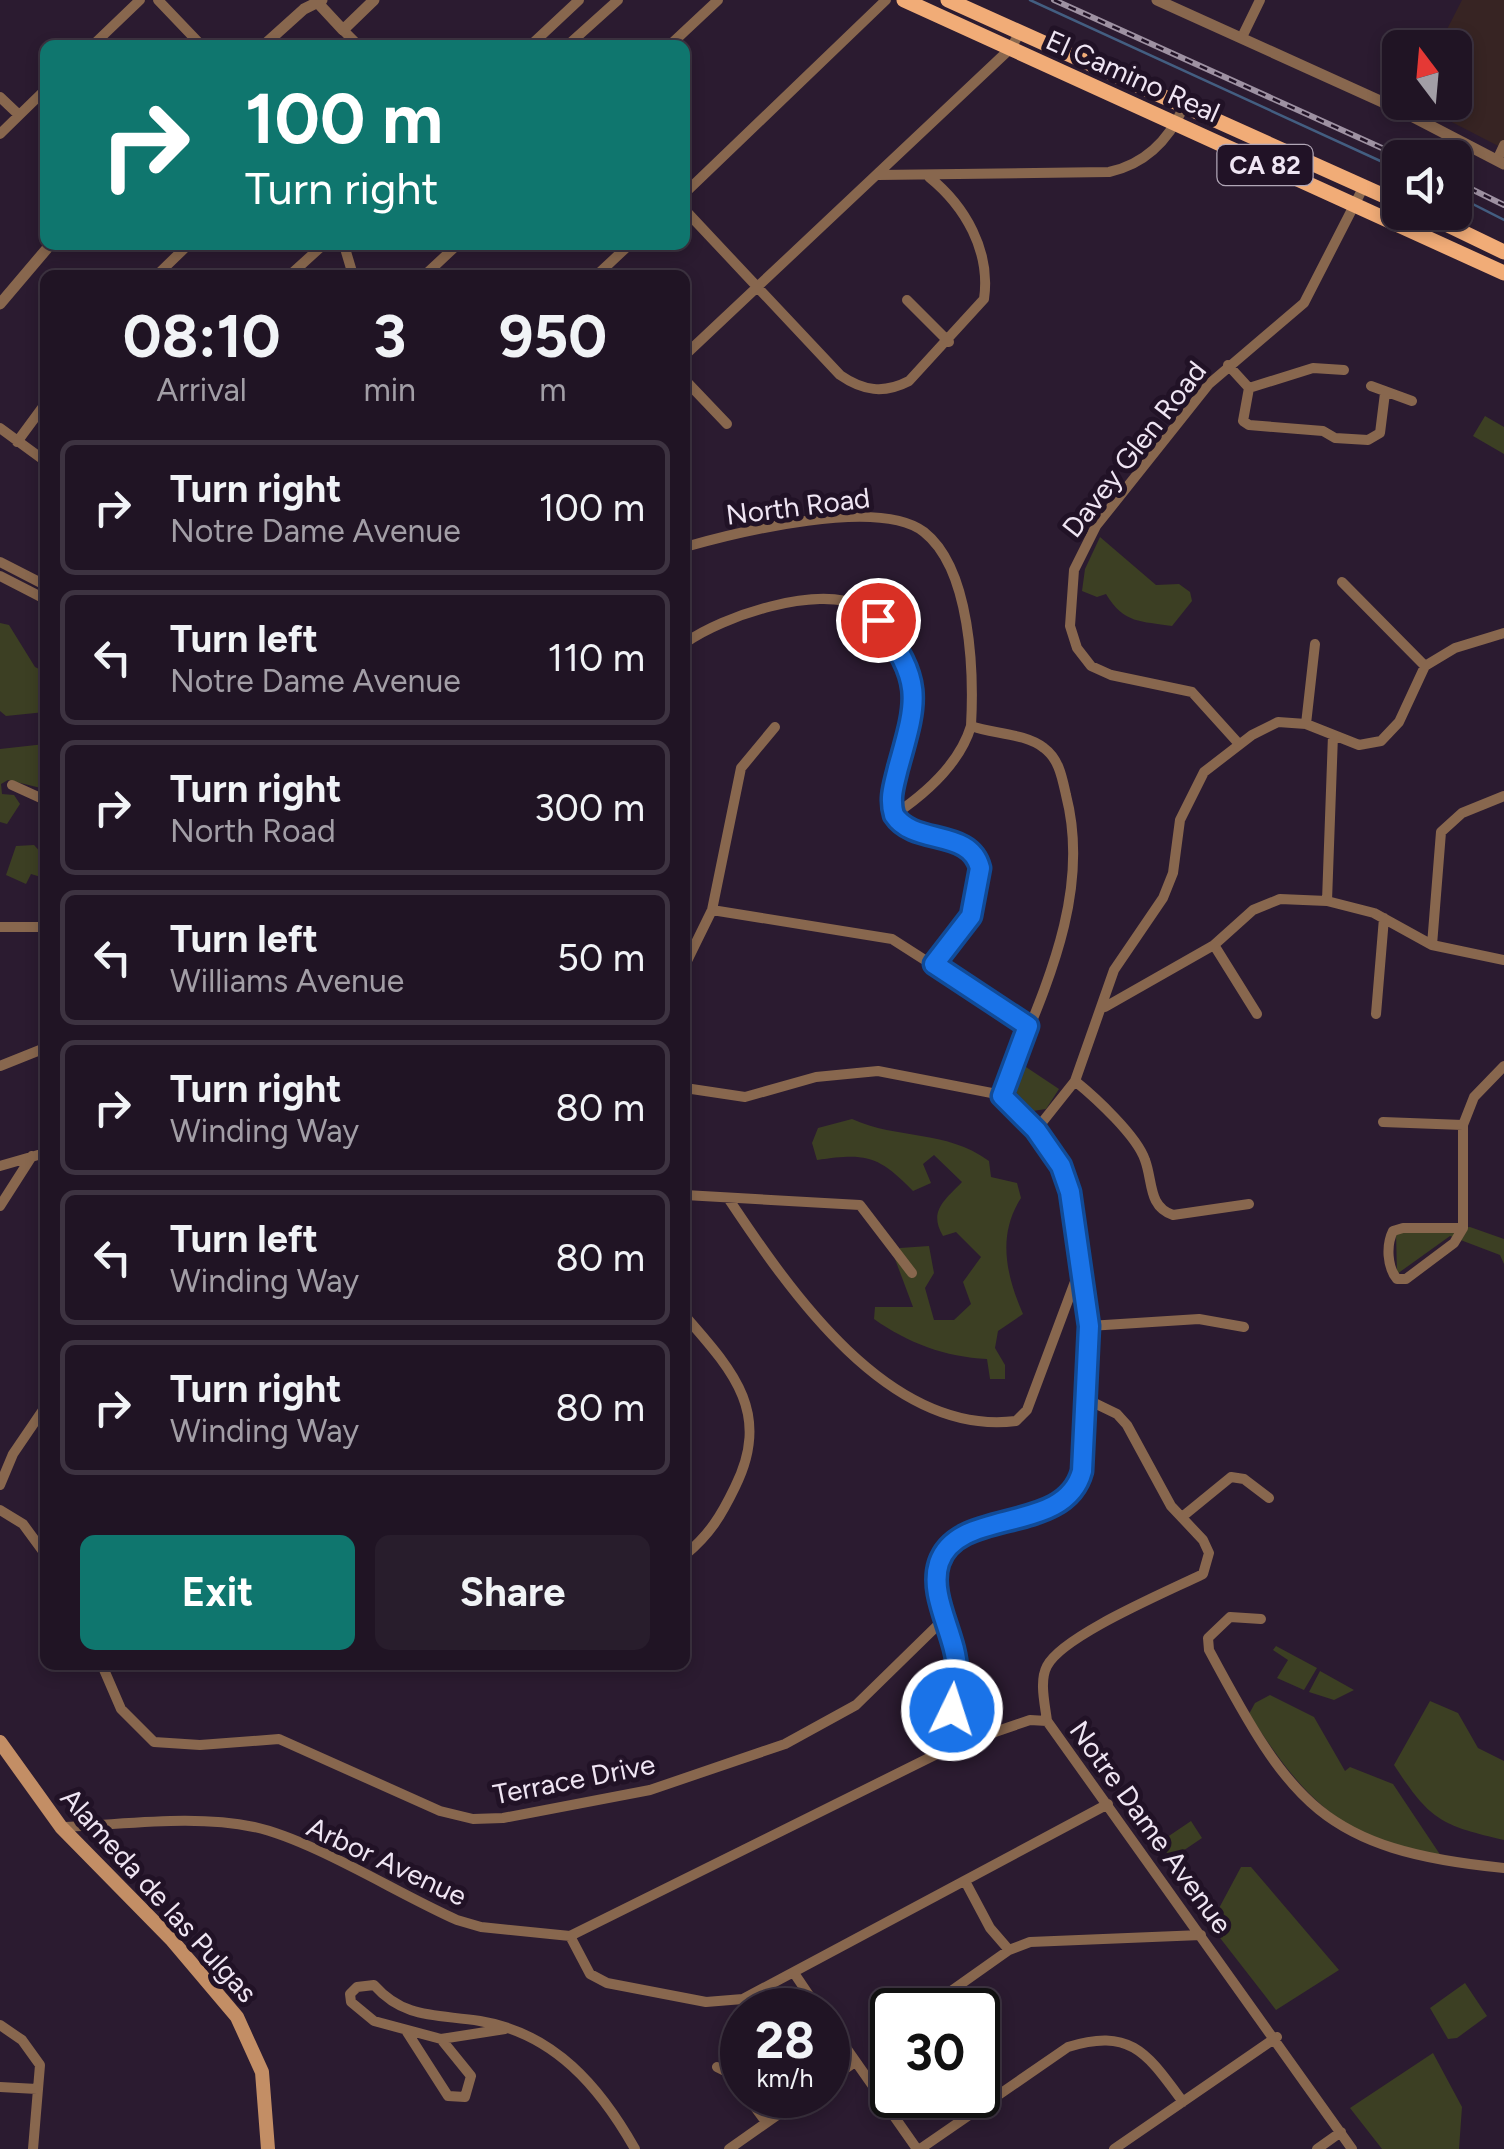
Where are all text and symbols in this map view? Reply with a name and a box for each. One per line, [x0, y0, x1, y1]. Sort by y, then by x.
street label: El Camino Real [1041, 23, 1225, 129]
north arrow [1382, 30, 1472, 120]
map controls [1382, 30, 1472, 230]
text: 100 m [245, 76, 443, 161]
icon: right [80, 80, 210, 210]
button: sound [1382, 140, 1472, 230]
road number: CA 82 [1218, 145, 1312, 185]
text: Turn right [245, 161, 438, 215]
text: 08:10 [123, 300, 281, 372]
text: 3 [373, 300, 406, 372]
text: 950 [499, 300, 607, 372]
street label: Davey Glen Road [1055, 354, 1213, 544]
text: Arrival [157, 371, 247, 409]
text: min [363, 371, 416, 409]
text: m [539, 371, 567, 409]
text: Turn right [170, 466, 342, 512]
icon: right [85, 480, 140, 535]
street label: North Road [724, 480, 872, 532]
text: 100 m [539, 485, 645, 531]
text: Notre Dame Avenue [170, 512, 461, 550]
pin [836, 578, 921, 663]
icon: arrive [851, 593, 906, 648]
text: Turn left [170, 616, 318, 662]
icon: left [85, 630, 140, 685]
text: 110 m [548, 635, 645, 681]
text: Notre Dame Avenue [170, 662, 461, 700]
text: Turn right [170, 766, 342, 812]
icon: right [85, 780, 140, 835]
text: 300 m [534, 785, 645, 831]
text: North Road [170, 812, 336, 850]
text: Turn left [170, 916, 318, 962]
icon: left [85, 930, 140, 985]
text: 50 m [557, 935, 645, 981]
text: Williams Avenue [170, 962, 404, 1000]
text: Turn right [170, 1066, 342, 1112]
icon: right [85, 1080, 140, 1135]
text: 80 m [556, 1085, 645, 1131]
text: Winding Way [170, 1112, 359, 1150]
text: Turn left [170, 1216, 318, 1262]
icon: left [85, 1230, 140, 1285]
text: 80 m [556, 1235, 645, 1281]
text: Winding Way [170, 1262, 359, 1300]
text: Turn right [170, 1366, 342, 1412]
icon: right [85, 1380, 140, 1435]
text: 80 m [556, 1385, 645, 1431]
text: Winding Way [170, 1412, 359, 1450]
button: Exit [80, 1535, 355, 1650]
button: Share [375, 1535, 650, 1650]
position arrow [900, 1658, 1004, 1762]
street label: Notre Dame Avenue [1062, 1714, 1240, 1940]
street label: Terrace Drive [490, 1747, 658, 1811]
street label: Alameda de las Pulgas [54, 1781, 264, 2009]
street label: Arbor Avenue [302, 1809, 472, 1913]
speed limit sign: 30 [870, 1988, 1000, 2118]
text: 28 [755, 2010, 815, 2071]
text: km/h [756, 2063, 814, 2093]

